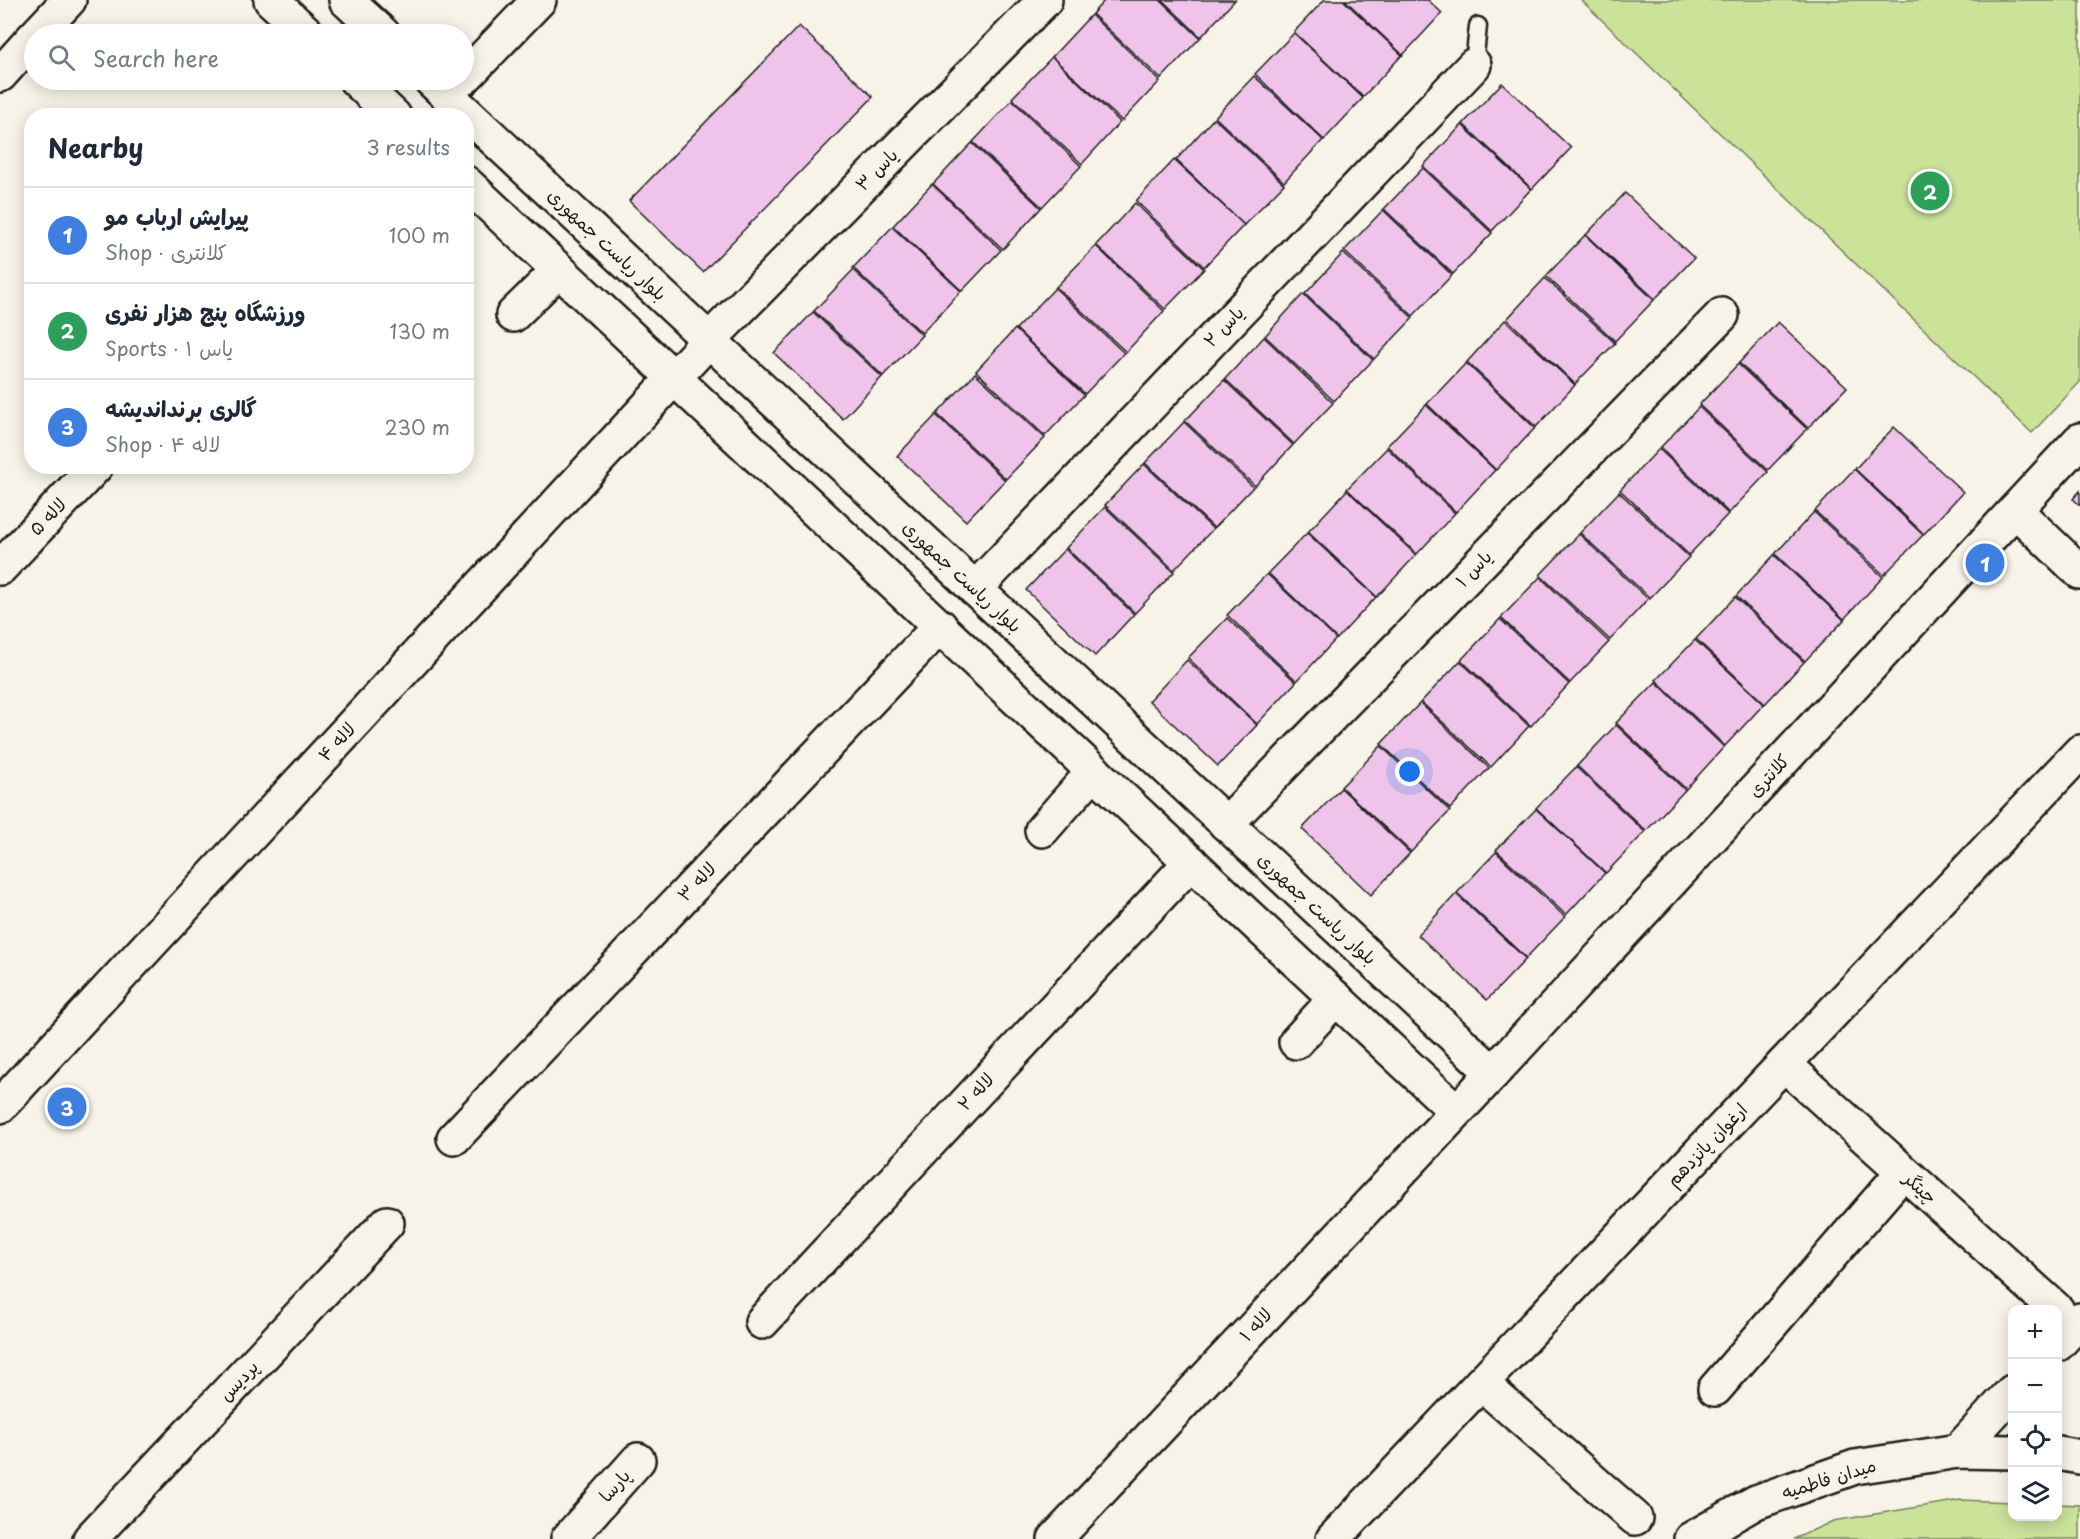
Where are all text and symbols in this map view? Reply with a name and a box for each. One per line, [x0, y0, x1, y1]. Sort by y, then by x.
search box [24, 24, 474, 90]
icon: search [45, 41, 78, 74]
text: Search here [93, 41, 219, 74]
text: Nearby [48, 128, 143, 167]
text: 3 results [367, 132, 450, 162]
street label: یاس ۳ [848, 141, 904, 197]
pin: 2 [1910, 168, 1950, 213]
street label: بلوار ریاست جمهوری [543, 182, 674, 306]
text: پیرایش ارباب مو [105, 199, 249, 232]
text: 1 [63, 220, 72, 250]
text: 100 m [389, 220, 450, 250]
text: Shop · کلانتری [105, 237, 227, 267]
text: ورزشگاه پنج هزار نفری [105, 295, 306, 328]
street label: یاس ۲ [1196, 299, 1249, 353]
text: 2 [60, 316, 75, 346]
text: 130 m [390, 316, 450, 346]
text: Sports · یاس ۱ [105, 333, 233, 363]
text: گالری برنداندیشه [105, 391, 257, 424]
text: 3 [61, 412, 74, 442]
text: 230 m [385, 412, 450, 442]
text: Shop · لاله ۴ [105, 429, 220, 459]
street label: لاله ۵ [22, 491, 72, 541]
street label: بلوار ریاست جمهوری [898, 514, 1029, 638]
pin: 1 [1966, 540, 2004, 586]
street label: یاس ۱ [1448, 543, 1497, 593]
street label: لاله ۴ [311, 715, 361, 767]
street label: کلانتری [1741, 747, 1795, 803]
your location [1395, 757, 1424, 786]
street label: بلوار ریاست جمهوری [1253, 846, 1384, 970]
street label: لاله ۳ [670, 855, 722, 907]
street label: لاله ۲ [950, 1066, 1000, 1116]
pin: 3 [48, 1084, 86, 1130]
street label: ارغوان پانزدهم [1659, 1096, 1754, 1193]
street label: چیتگر [1897, 1163, 1944, 1209]
street label: لاله ۱ [1232, 1301, 1278, 1347]
map controls [2008, 1305, 2062, 1521]
button: + [2008, 1305, 2062, 1359]
street label: پردیس [212, 1353, 264, 1407]
button: − [2008, 1359, 2062, 1413]
button: locate [2008, 1413, 2062, 1467]
street label: میدان فاطمیه [1778, 1450, 1879, 1505]
street label: پارسا [592, 1463, 636, 1507]
button: layers [2008, 1467, 2062, 1521]

